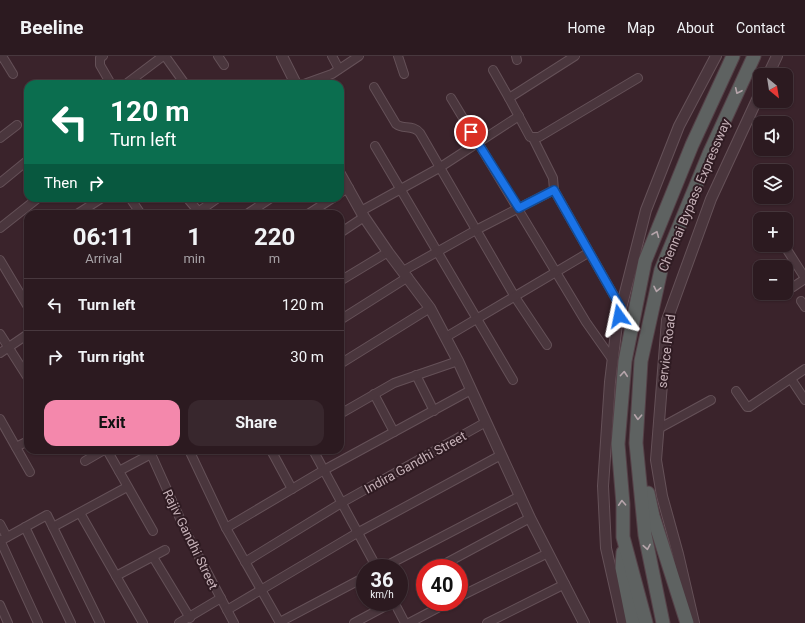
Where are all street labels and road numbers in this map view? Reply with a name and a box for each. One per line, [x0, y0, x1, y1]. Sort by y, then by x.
street label: Chennai Bypass Expressway [655, 117, 733, 274]
street label: service Road [655, 313, 678, 389]
street label: Indira Gandhi Street [362, 428, 469, 497]
street label: Rajiv Gandhi Street [160, 487, 221, 592]

